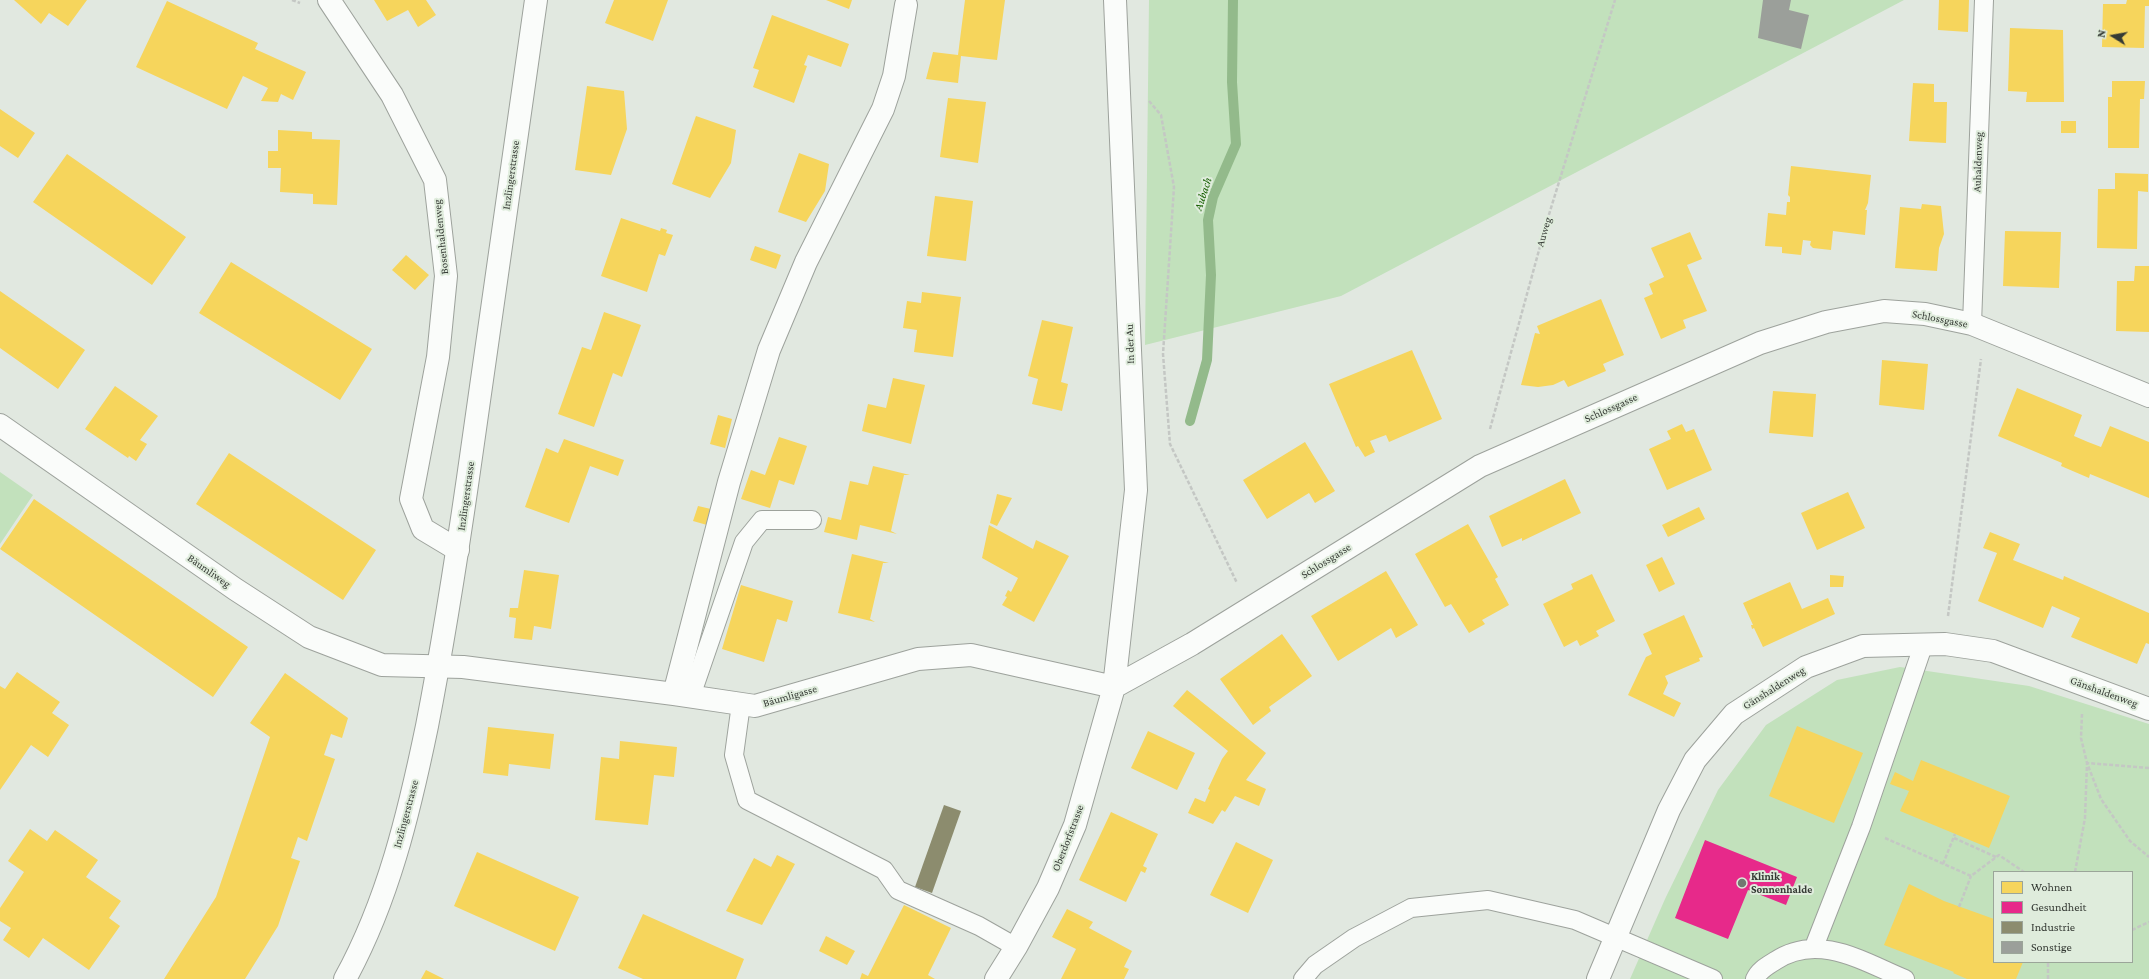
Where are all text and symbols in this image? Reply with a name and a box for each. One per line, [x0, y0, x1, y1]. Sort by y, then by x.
north arrow [2093, 16, 2133, 56]
text: N [2095, 29, 2108, 39]
street label: Auhaldenweg [1970, 132, 1986, 192]
street label: Inzlingerstrasse [500, 140, 522, 210]
water label: Aubach [1191, 176, 1215, 212]
street label: Bosenhaldenweg [431, 199, 451, 275]
street label: Auweg [1534, 216, 1554, 248]
street label: Schlossgasse [1911, 307, 1969, 331]
street label: In der Au [1123, 324, 1137, 364]
street label: Schlossgasse [1583, 391, 1639, 425]
street label: Inzlingerstrasse [455, 461, 477, 531]
street label: Schlossgasse [1299, 540, 1353, 582]
street label: Bäumliweg [185, 551, 233, 591]
street label: Gänshaldenweg [1740, 664, 1808, 712]
street label: Gänshaldenweg [2068, 674, 2140, 710]
street label: Bäumligasse [762, 682, 818, 710]
street label: Inzlingerstrasse [391, 779, 421, 849]
street label: Oberdorfstrasse [1049, 803, 1087, 873]
place label: Klinik Sonnenhalde [1751, 870, 1812, 896]
legend [1993, 871, 2133, 963]
marker: Klinik Sonnenhalde [1736, 877, 1748, 889]
text: Wohnen [2031, 880, 2072, 894]
text: Gesundheit [2031, 900, 2087, 914]
text: Industrie [2031, 920, 2075, 934]
text: Sonstige [2031, 940, 2072, 954]

